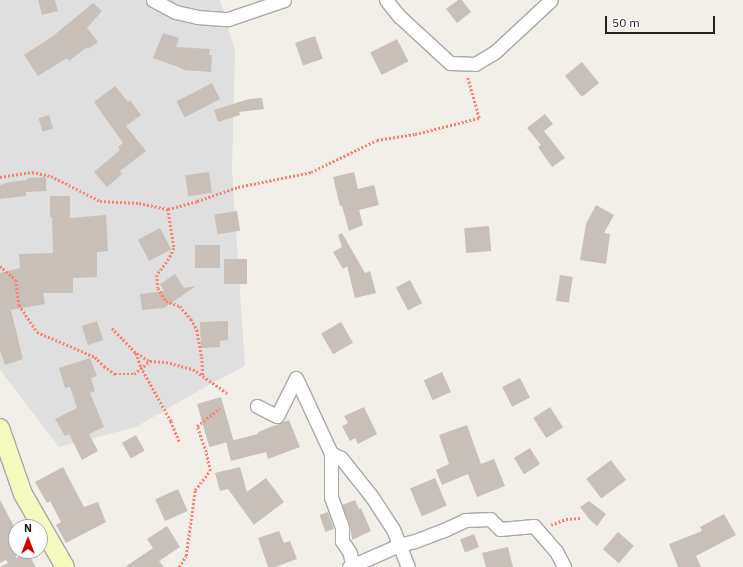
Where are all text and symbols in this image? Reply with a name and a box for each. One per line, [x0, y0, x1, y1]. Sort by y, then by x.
scale bar [607, 8, 717, 34]
text: 50 m [612, 15, 640, 30]
north arrow [8, 519, 48, 559]
text: N [24, 521, 32, 535]

